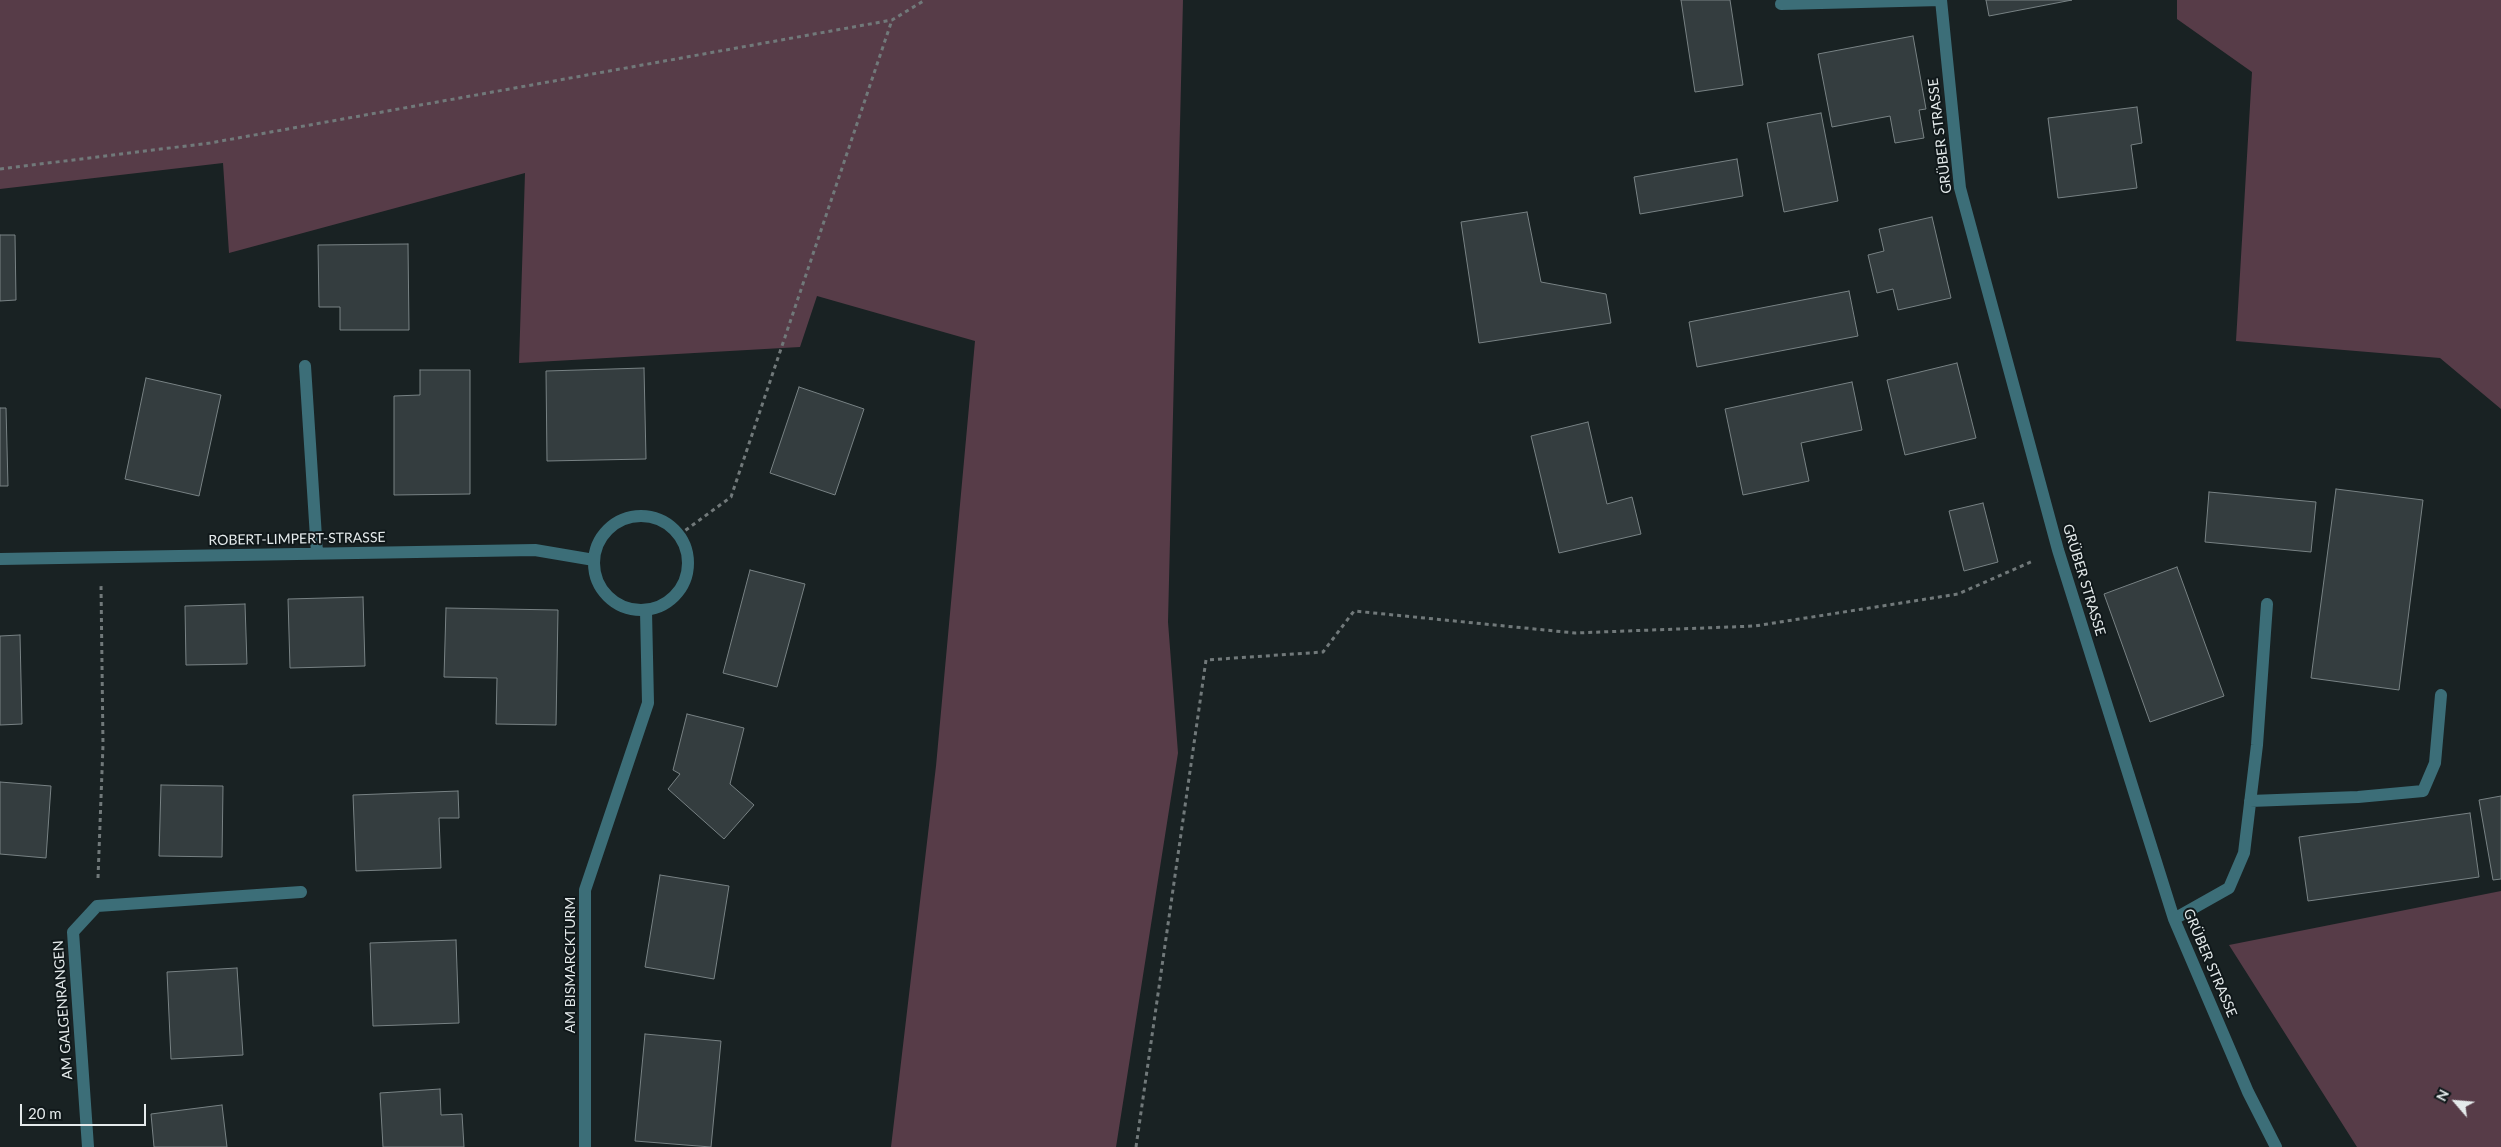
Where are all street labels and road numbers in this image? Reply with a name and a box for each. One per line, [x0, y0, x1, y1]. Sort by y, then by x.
street label: GRÜBER STRASSE [1925, 77, 1955, 195]
street label: GRÜBER STRASSE [2059, 522, 2109, 638]
street label: ROBERT-LIMPERT-STRASSE [208, 529, 386, 549]
street label: AM BISMARCKTURM [562, 897, 578, 1033]
street label: GRÜBER STRASSE [2180, 906, 2240, 1020]
street label: AM GALGENRANGEN [50, 940, 76, 1080]

